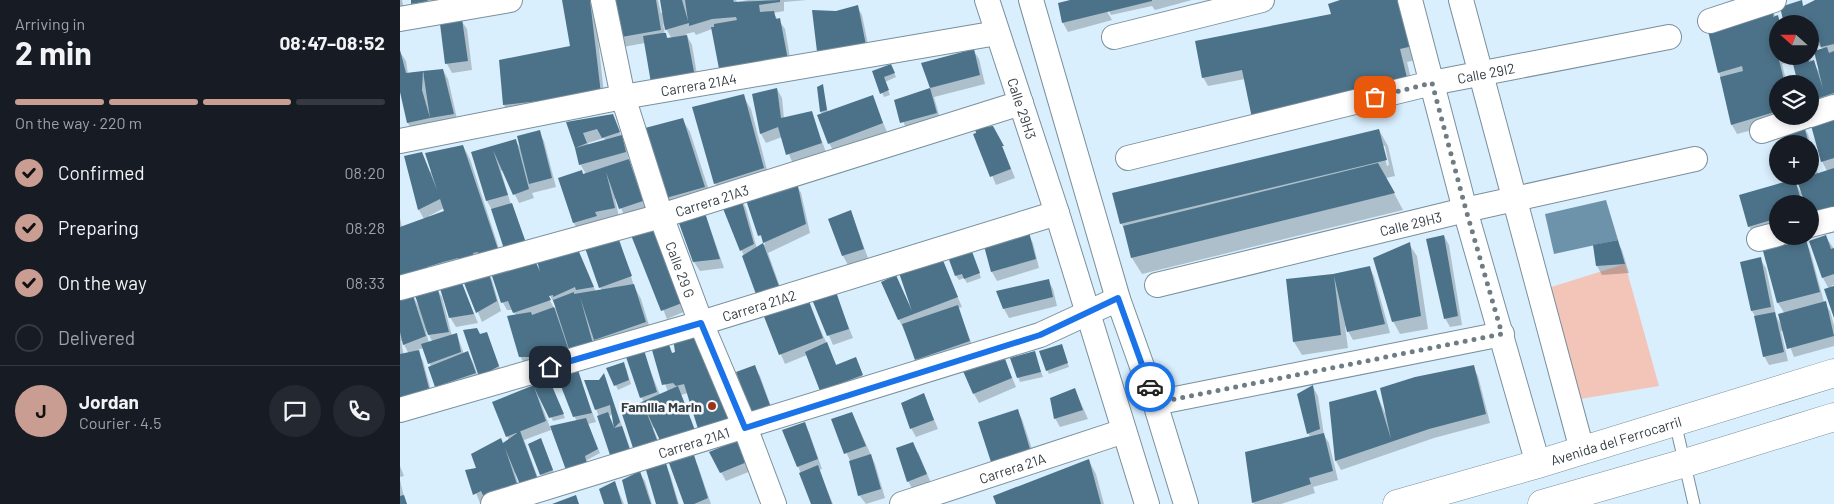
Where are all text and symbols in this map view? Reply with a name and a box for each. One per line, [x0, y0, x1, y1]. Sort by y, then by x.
text: Arriving in [15, 14, 85, 33]
north arrow [1769, 15, 1819, 65]
map controls [1769, 15, 1819, 245]
text: 08:47–08:52 [279, 31, 385, 54]
text: 2 min [15, 33, 92, 71]
street label: Calle 29I2 [1456, 59, 1516, 86]
street label: Carrera 21A4 [659, 69, 738, 99]
street label: Calle 29H3 [1005, 75, 1041, 141]
button: layers [1769, 75, 1819, 125]
pin [1354, 76, 1396, 118]
icon: bag [1361, 83, 1389, 111]
text: On the way · 220 m [15, 113, 142, 132]
button: + [1769, 135, 1819, 185]
icon: check [15, 159, 43, 187]
text: Confirmed [58, 161, 145, 184]
text: 08:20 [345, 163, 385, 182]
street label: Carrera 21A3 [673, 181, 751, 220]
button: − [1769, 195, 1819, 245]
street label: Calle 29H3 [1378, 207, 1443, 239]
icon: check [15, 214, 43, 242]
text: Preparing [58, 216, 139, 239]
text: 08:28 [345, 218, 385, 237]
street label: Calle 29 G [663, 239, 699, 300]
icon: check [15, 269, 43, 297]
text: On the way [58, 271, 147, 294]
text: 08:33 [346, 273, 385, 292]
street label: Carrera 21A2 [720, 286, 798, 324]
text: Delivered [58, 326, 135, 349]
pin [529, 346, 571, 388]
icon: home [536, 353, 564, 381]
courier [1125, 362, 1175, 412]
icon: car [1136, 373, 1164, 401]
button: chat [269, 385, 321, 437]
button: phone [333, 385, 385, 437]
text: Jordan [79, 390, 139, 413]
place label: Familia Marin [621, 398, 702, 415]
text: J [35, 399, 47, 422]
marker: Familia Marin [706, 400, 718, 412]
street label: Avenida del Ferrocarril [1548, 412, 1683, 468]
text: Courier · 4.5 [79, 413, 162, 432]
street label: Carrera 21A1 [656, 423, 731, 461]
street label: Carrera 21A [977, 449, 1048, 487]

